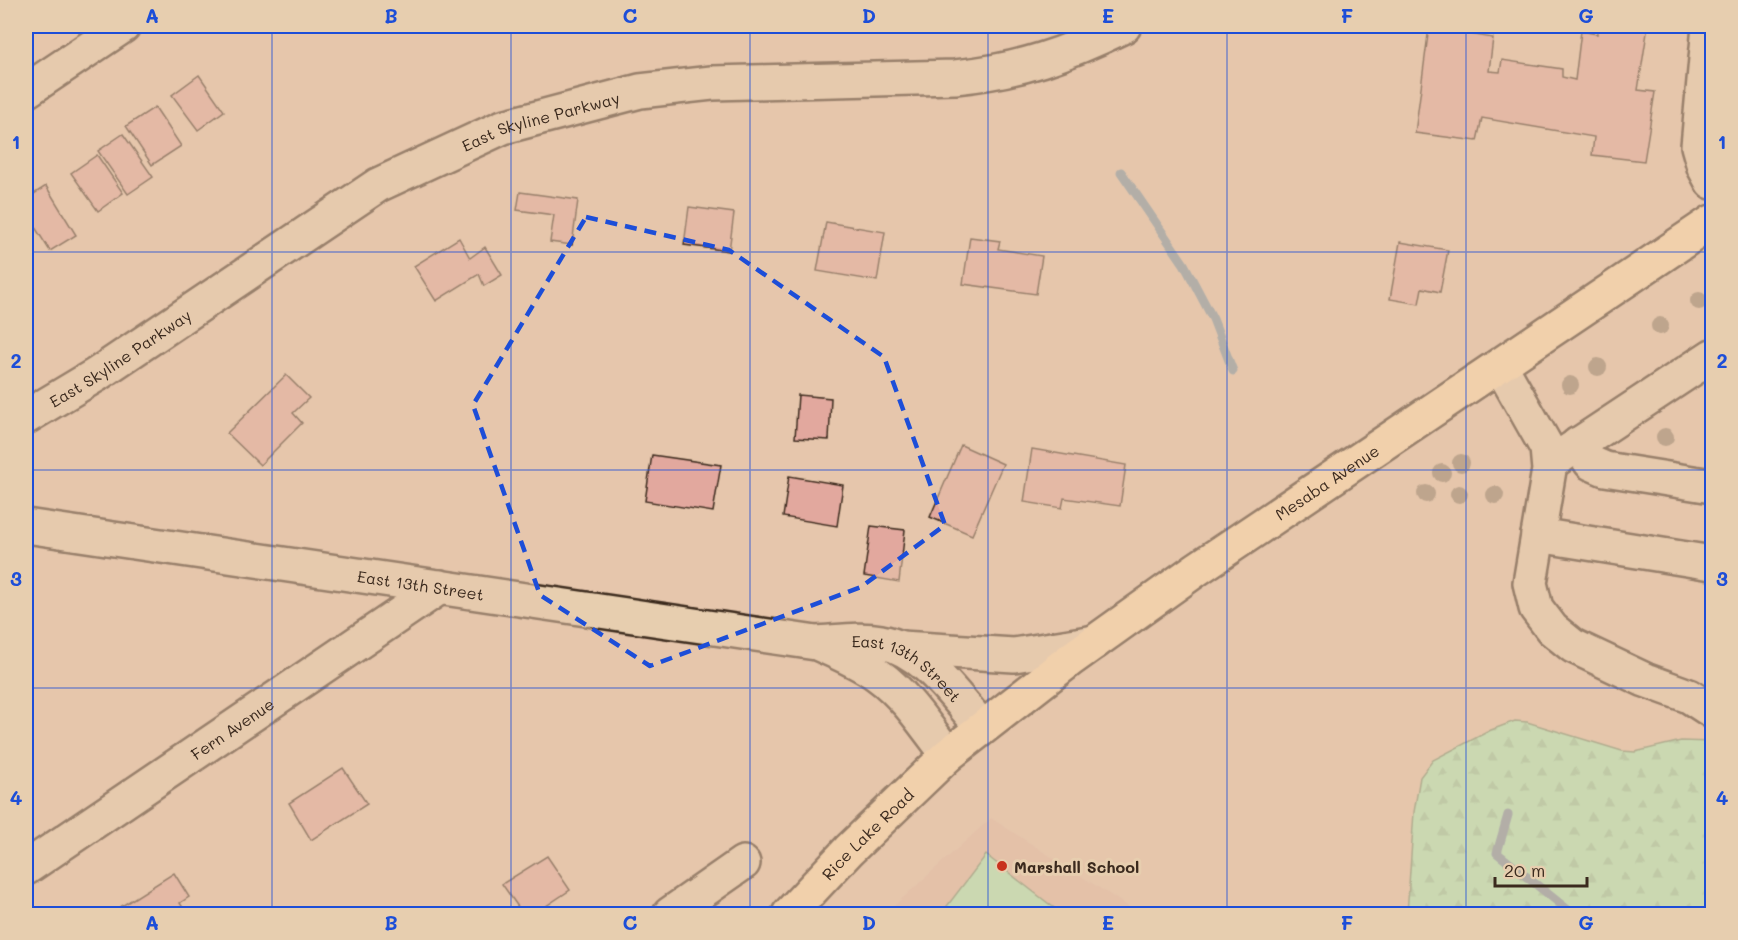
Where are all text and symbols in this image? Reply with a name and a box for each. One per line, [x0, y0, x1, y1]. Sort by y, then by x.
text: A [145, 2, 159, 28]
text: B [384, 2, 398, 28]
text: C [623, 2, 638, 28]
text: D [862, 2, 876, 28]
text: E [1102, 2, 1114, 28]
text: F [1341, 2, 1354, 28]
text: G [1578, 2, 1594, 28]
street label: East Skyline Parkway [458, 86, 622, 155]
text: 1 [12, 128, 20, 154]
text: 1 [1718, 128, 1726, 154]
street label: East Skyline Parkway [45, 304, 195, 411]
text: 2 [10, 347, 22, 373]
text: 2 [1716, 347, 1728, 373]
street label: Mesaba Avenue [1270, 439, 1383, 524]
text: 3 [10, 565, 22, 591]
street label: East 13th Street [356, 565, 485, 604]
text: 3 [1716, 565, 1728, 591]
street label: East 13th Street [851, 630, 966, 706]
street label: Fern Avenue [186, 692, 278, 764]
text: 4 [10, 784, 23, 810]
street label: Rice Lake Road [816, 784, 918, 884]
text: 4 [1716, 784, 1729, 810]
scale bar [1495, 850, 1586, 888]
place label: Marshall School [1014, 856, 1139, 877]
text: 20 m [1504, 858, 1545, 882]
marker: Marshall School [995, 859, 1009, 873]
text: A [145, 909, 159, 935]
text: B [384, 909, 398, 935]
text: C [623, 909, 638, 935]
text: D [862, 909, 876, 935]
text: E [1102, 909, 1114, 935]
text: F [1341, 909, 1354, 935]
text: G [1578, 909, 1594, 935]

